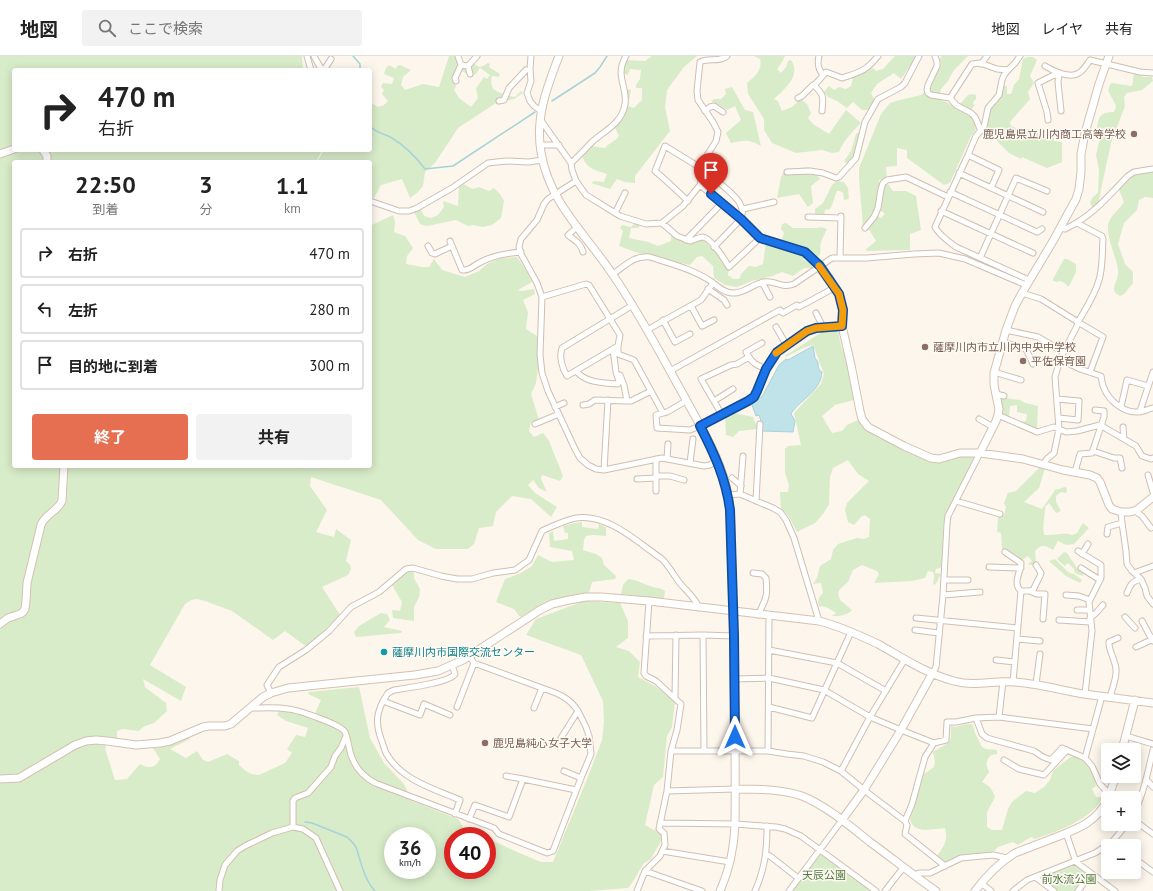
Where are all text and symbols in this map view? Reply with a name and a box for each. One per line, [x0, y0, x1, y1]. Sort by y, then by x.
search box [82, 10, 362, 46]
text: 地図 [20, 17, 58, 41]
icon: search [96, 17, 118, 39]
text: ここで検索 [128, 19, 203, 38]
text: 地図 [991, 20, 1019, 38]
text: レイヤ [1041, 20, 1083, 38]
text: 共有 [1105, 20, 1133, 38]
text: 470 m [98, 78, 175, 115]
icon: right [32, 84, 84, 136]
text: 右折 [98, 117, 134, 140]
place label: 鹿児島県立川内商工高等学校 [983, 127, 1126, 141]
marker: 鹿児島県立川内商工高等学校 [1129, 129, 1139, 139]
pin [694, 153, 728, 194]
icon: arrive [700, 159, 722, 181]
text: 22:50 [75, 169, 136, 200]
text: 3 [199, 169, 213, 200]
text: 1.1 [276, 170, 309, 201]
text: km [284, 200, 301, 217]
text: 到着 [93, 201, 119, 218]
text: 分 [199, 201, 212, 218]
icon: right [34, 242, 56, 264]
text: 470 m [309, 244, 350, 263]
text: 右折 [68, 245, 98, 264]
icon: left [34, 298, 56, 320]
text: 280 m [309, 300, 350, 319]
text: 左折 [68, 301, 98, 320]
place label: 薩摩川内市立川内中央中学校 [933, 340, 1076, 354]
marker: 薩摩川内市立川内中央中学校 [920, 342, 930, 352]
icon: arrive [34, 354, 56, 376]
place label: 平佐保育園 [1031, 354, 1086, 368]
text: 300 m [309, 356, 350, 375]
marker: 平佐保育園 [1018, 356, 1028, 366]
text: 目的地に到着 [68, 357, 158, 376]
button: 終了 [32, 414, 188, 460]
button: 共有 [196, 414, 352, 460]
place label: 薩摩川内市国際交流センター [392, 645, 535, 659]
marker: 薩摩川内市国際交流センター [379, 647, 389, 657]
position arrow [714, 716, 756, 758]
place label: 鹿児島純心女子大学 [493, 736, 592, 750]
marker: 鹿児島純心女子大学 [480, 738, 490, 748]
map controls [1101, 743, 1141, 879]
button: layers [1101, 743, 1141, 783]
button: + [1101, 791, 1141, 831]
speed limit sign: 40 [444, 827, 496, 879]
text: 36 [399, 835, 421, 861]
button: − [1101, 839, 1141, 879]
text: km/h [399, 856, 421, 869]
park label: 天辰公園 [802, 868, 846, 882]
park label: 前水流公園 [1042, 872, 1097, 886]

